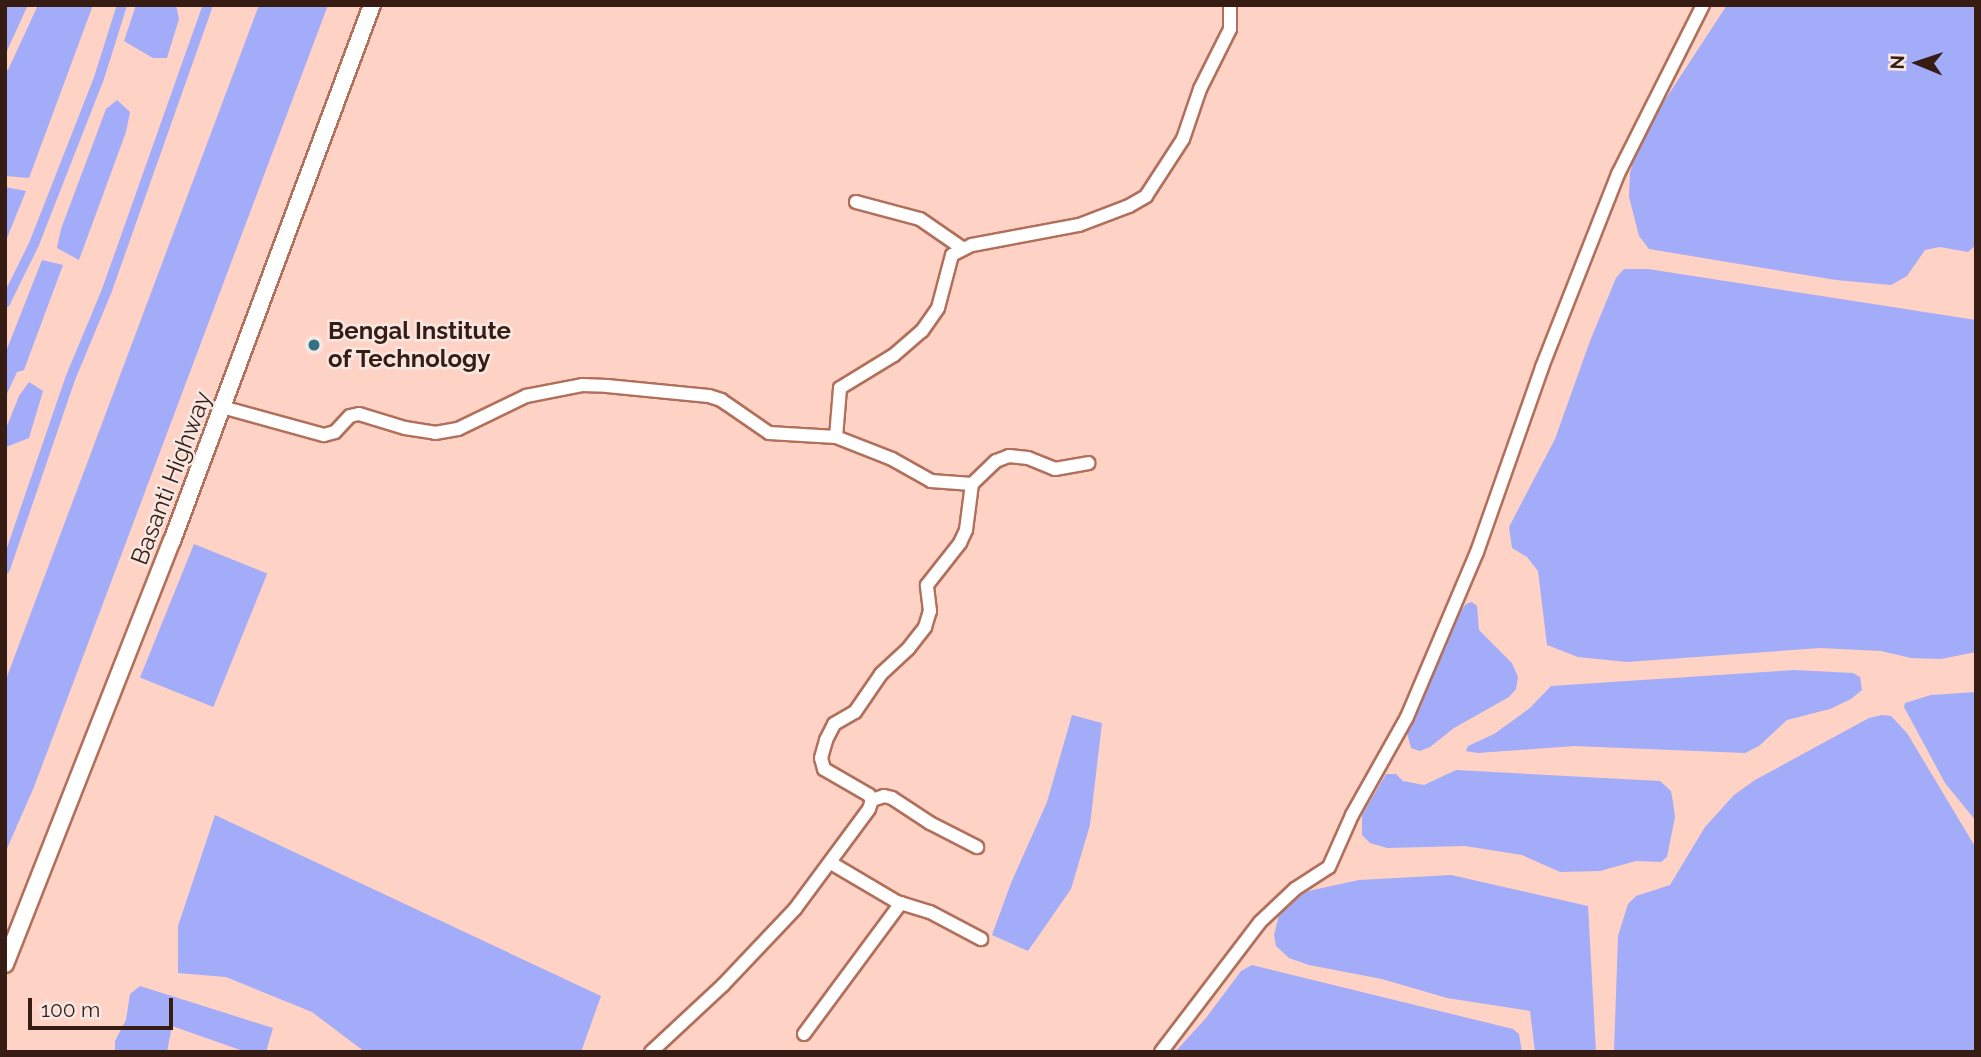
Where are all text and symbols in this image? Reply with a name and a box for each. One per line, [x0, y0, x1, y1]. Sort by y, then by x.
north arrow [1883, 28, 1953, 98]
text: N [1886, 55, 1908, 70]
place label: Bengal Institute of Technology [328, 317, 511, 373]
marker: Bengal Institute of Technology [306, 337, 322, 353]
street label: Basanti Highway [125, 387, 217, 569]
scale bar [32, 984, 177, 1028]
text: 100 m [41, 997, 100, 1022]

